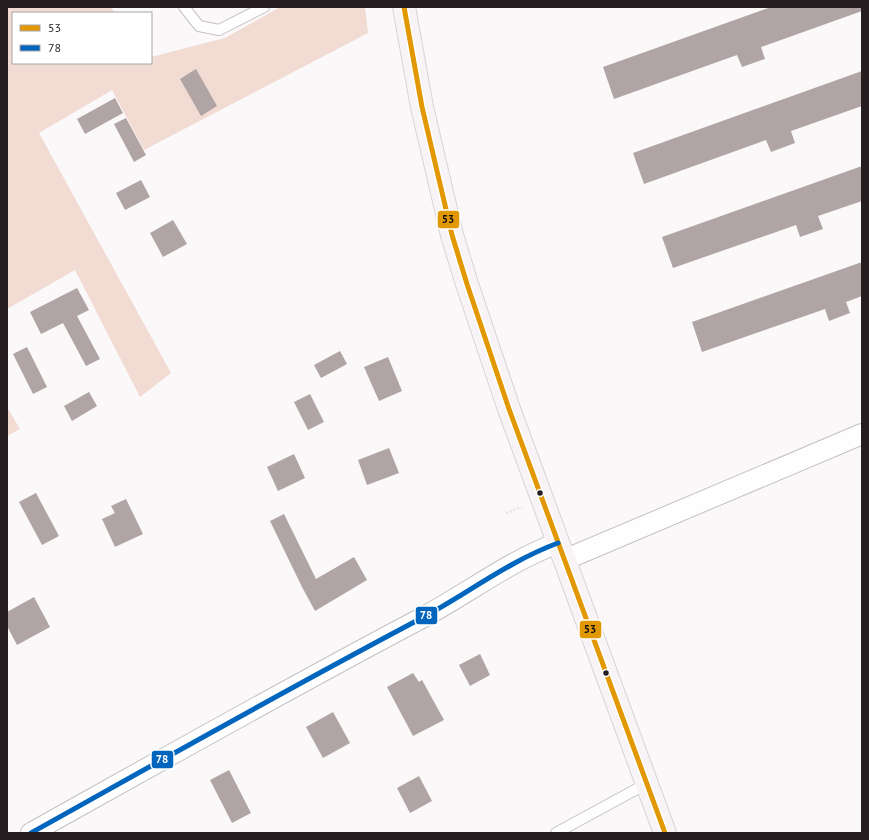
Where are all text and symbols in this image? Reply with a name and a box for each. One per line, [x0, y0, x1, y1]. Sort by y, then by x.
legend [12, 12, 152, 64]
text: 53 [48, 20, 61, 35]
text: 78 [48, 40, 61, 55]
line badge: 53 [437, 210, 460, 229]
text: 53 [442, 212, 454, 226]
unlabelled marker [535, 488, 545, 498]
line badge: 78 [415, 606, 438, 625]
text: 78 [420, 608, 432, 622]
line badge: 53 [579, 620, 602, 639]
text: 53 [584, 622, 596, 636]
unlabelled marker [601, 668, 611, 678]
line badge: 78 [151, 750, 174, 769]
text: 78 [156, 752, 168, 766]

